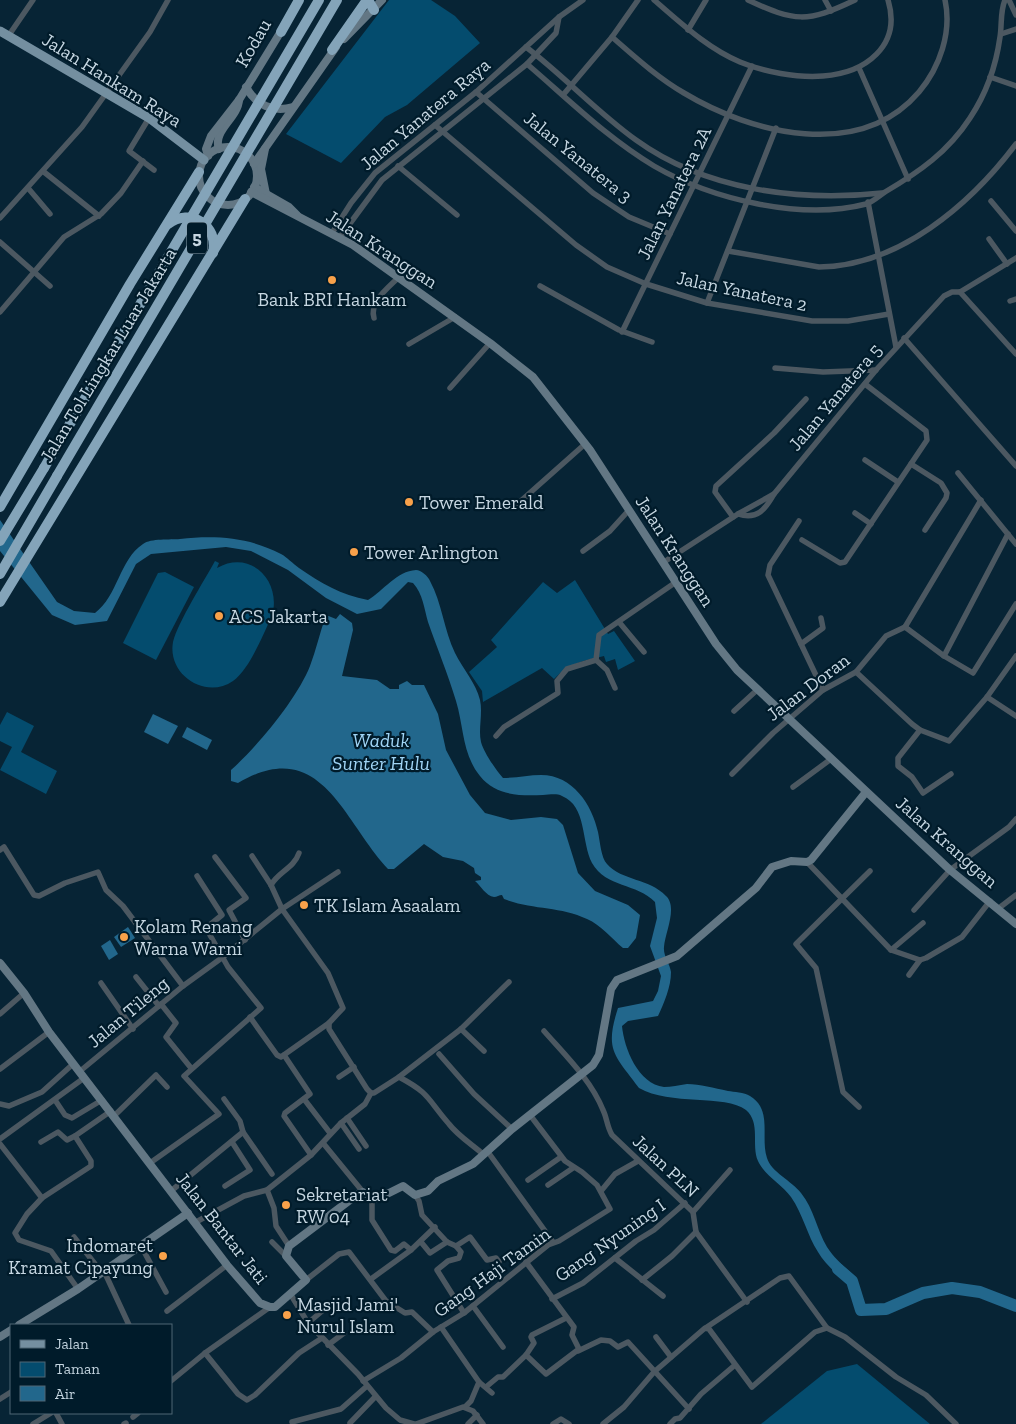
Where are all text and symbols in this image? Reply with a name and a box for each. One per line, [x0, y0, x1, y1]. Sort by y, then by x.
street label: Kodau [230, 15, 276, 71]
street label: Jalan Hankam Raya [38, 28, 186, 132]
street label: Jalan Yanatera Raya [355, 53, 495, 175]
street label: Jalan Yanatera 3 [519, 106, 637, 208]
street label: Jalan Yanatera 2A [632, 122, 716, 263]
street label: Jalan Kranggan [322, 205, 442, 294]
road number: 5 [187, 222, 207, 254]
street label: Jalan Tol Lingkar Luar Jakarta [35, 243, 181, 467]
street label: Jalan Yanatera 2 [675, 266, 809, 316]
marker: Bank BRI Hankam [326, 274, 338, 286]
place label: Bank BRI Hankam [257, 288, 407, 311]
street label: Jalan Yanatera 5 [783, 339, 887, 455]
place label: Tower Emerald [419, 491, 544, 514]
street label: Jalan Kranggan [631, 491, 720, 611]
marker: Tower Emerald [403, 496, 415, 508]
place label: Tower Arlington [364, 541, 498, 564]
marker: Tower Arlington [348, 546, 360, 558]
place label: ACS Jakarta [229, 605, 328, 628]
marker: ACS Jakarta [213, 610, 225, 622]
street label: Jalan Doran [762, 648, 854, 726]
water label: Waduk Sunter Hulu [332, 728, 430, 775]
street label: Jalan Kranggan [891, 791, 1003, 893]
place label: TK Islam Asaalam [314, 894, 461, 917]
marker: TK Islam Asaalam [298, 899, 310, 911]
place label: Kolam Renang Warna Warni [134, 915, 253, 960]
marker: Kolam Renang Warna Warni [118, 931, 130, 943]
street label: Jalan Tileng [83, 971, 174, 1053]
street label: Jalan PLN [628, 1130, 704, 1202]
street label: Jalan Bantar Jati [171, 1167, 273, 1289]
place label: Sekretariat RW 04 [296, 1183, 388, 1228]
street label: Gang Nyuning I [550, 1193, 670, 1287]
marker: Sekretariat RW 04 [280, 1199, 292, 1211]
street label: Gang Haji Tamin [429, 1222, 555, 1322]
place label: Indomaret Kramat Cipayung [8, 1234, 154, 1279]
marker: Indomaret Kramat Cipayung [157, 1250, 169, 1262]
place label: Masjid Jami' Nurul Islam [297, 1293, 398, 1338]
marker: Masjid Jami' Nurul Islam [281, 1309, 293, 1321]
legend [10, 1324, 172, 1414]
text: Jalan [55, 1335, 89, 1353]
text: Taman [55, 1360, 100, 1378]
text: Air [55, 1385, 75, 1403]

